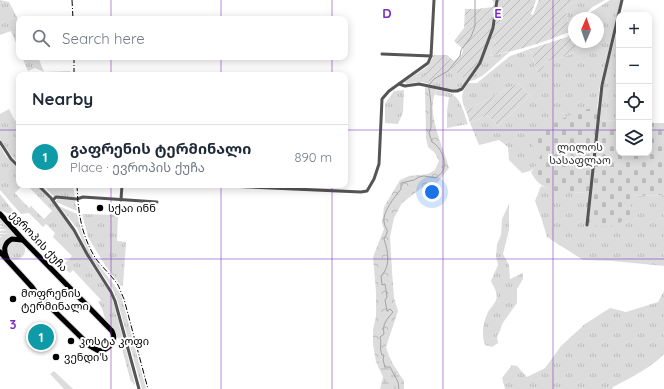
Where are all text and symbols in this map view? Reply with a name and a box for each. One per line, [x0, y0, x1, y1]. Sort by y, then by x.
text: D [382, 5, 392, 21]
text: E [494, 5, 502, 21]
north arrow [568, 12, 604, 48]
map controls [616, 12, 652, 156]
button: + [616, 12, 652, 48]
search box [16, 16, 348, 60]
icon: search [30, 27, 52, 49]
text: Search here [62, 29, 145, 48]
button: − [616, 48, 652, 84]
button: locate [616, 84, 652, 120]
text: Nearby [32, 88, 93, 109]
button: layers [616, 120, 652, 156]
text: გაფრენის ტერმინალი [70, 139, 251, 158]
park label: ლილოს სასაფლაო [549, 140, 611, 167]
text: 1 [42, 149, 48, 165]
text: 890 m [295, 149, 332, 165]
text: Place · ევროპის ქუჩა [70, 159, 205, 175]
your location [422, 182, 442, 202]
place label: სქაი ინნ [108, 201, 156, 215]
marker: სქაი ინნ [95, 203, 105, 213]
street label: ევროპის ქუჩა [7, 208, 71, 274]
place label: მოფრენის ტერმინალი [21, 286, 89, 313]
marker: მოფრენის ტერმინალი [8, 294, 18, 304]
text: 3 [10, 316, 17, 332]
pin: 1 [28, 322, 54, 352]
place label: კოსტა კოფი [79, 334, 149, 348]
marker: კოსტა კოფი [66, 336, 76, 346]
place label: ვენდი'ს [64, 350, 109, 364]
marker: ვენდი'ს [51, 352, 61, 362]

